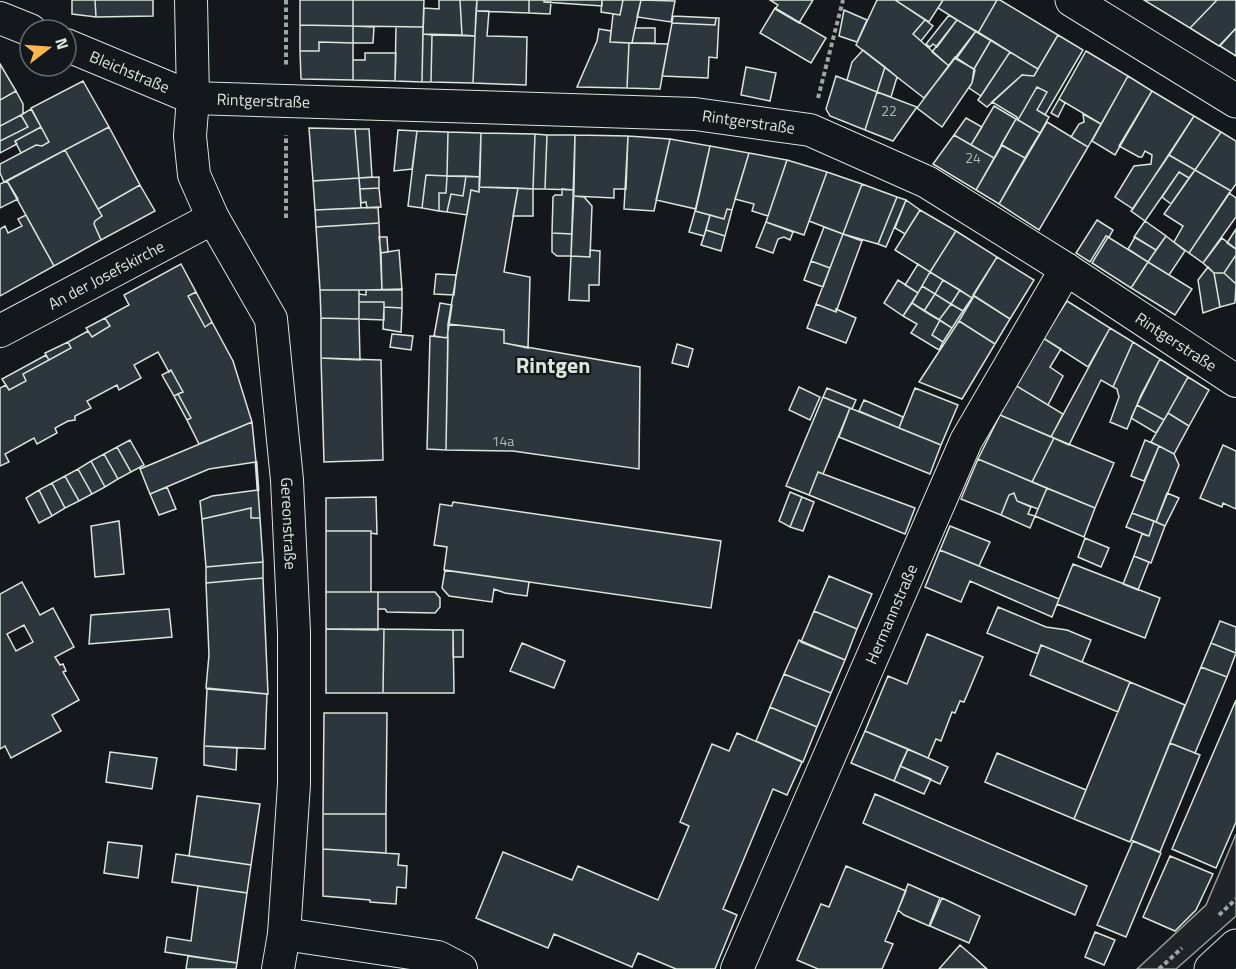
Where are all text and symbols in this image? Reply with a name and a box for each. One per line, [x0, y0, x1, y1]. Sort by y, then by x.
north arrow [18, 18, 78, 78]
text: N [49, 35, 75, 52]
street label: Bleichstraße [86, 44, 173, 99]
street label: Rintgerstraße [216, 87, 310, 114]
house number: 22 [881, 100, 897, 121]
street label: Rintgerstraße [701, 103, 797, 140]
house number: 24 [965, 147, 981, 168]
street label: An der Josefskirche [43, 234, 169, 316]
street label: Rintgerstraße [1131, 306, 1222, 377]
district label: Rintgen [516, 348, 590, 382]
house number: 14a [492, 430, 514, 451]
street label: Gereonstraße [275, 477, 303, 570]
street label: Hermannstraße [859, 560, 923, 668]

